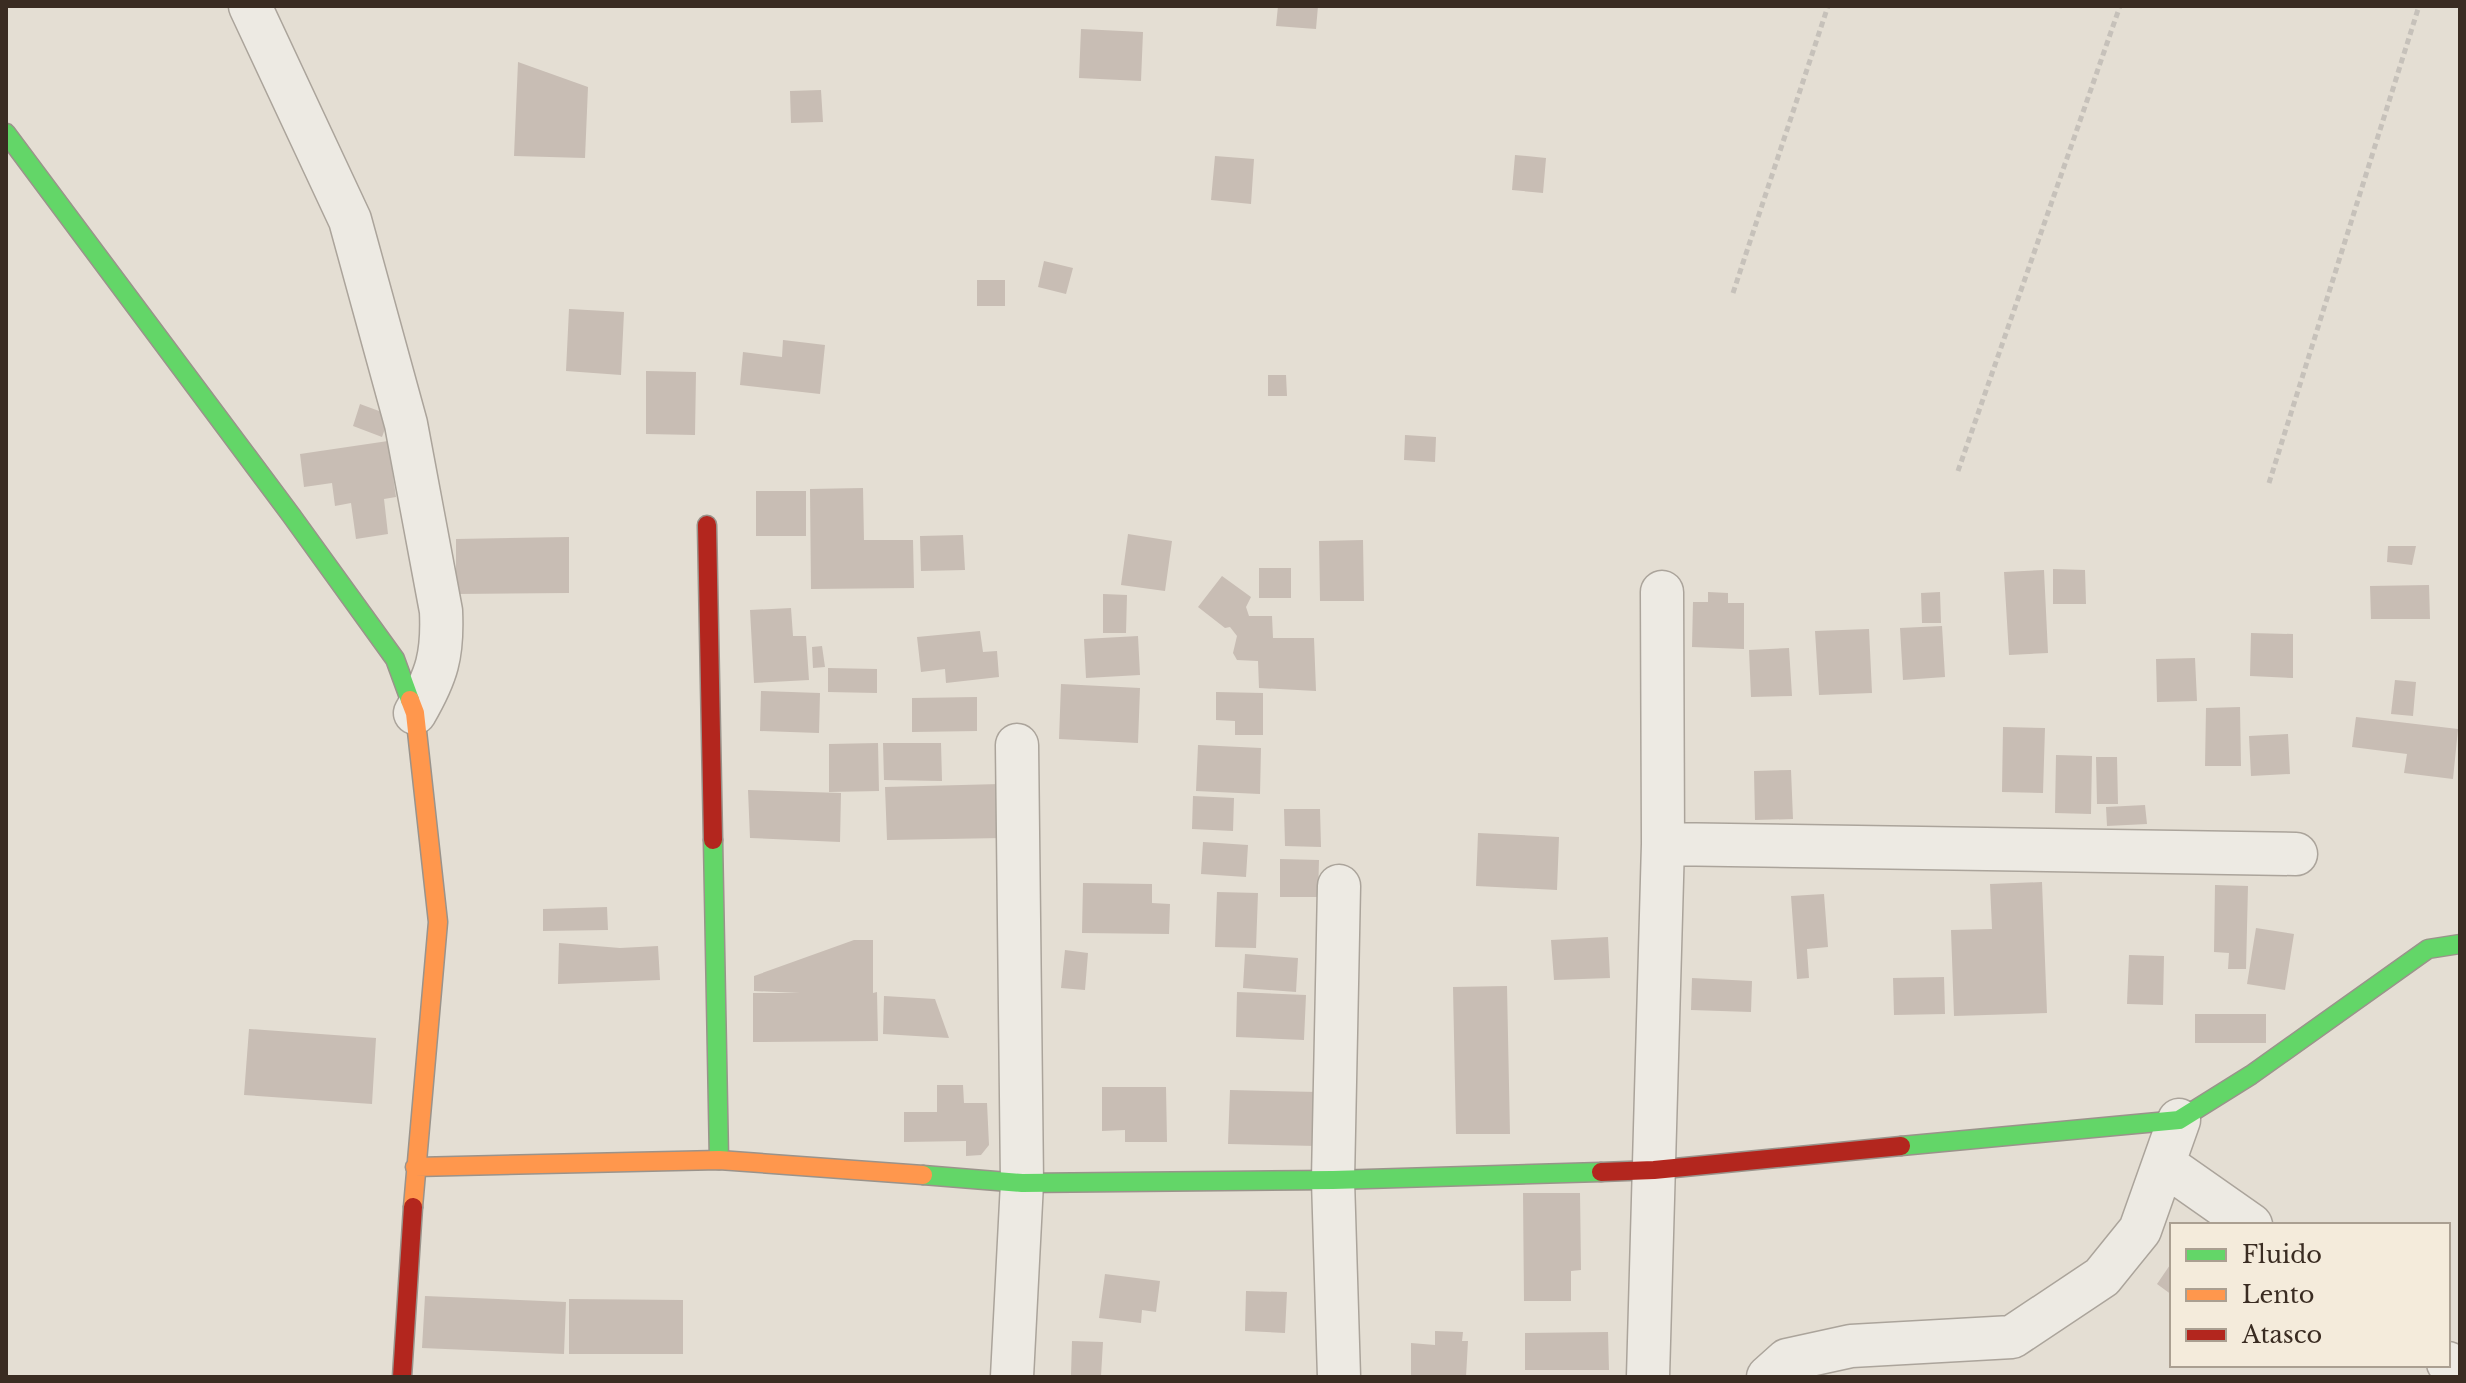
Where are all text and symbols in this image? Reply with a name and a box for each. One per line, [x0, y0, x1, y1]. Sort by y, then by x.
legend [2170, 1223, 2450, 1367]
text: Fluido [2242, 1240, 2322, 1269]
text: Lento [2242, 1280, 2315, 1309]
text: Atasco [2241, 1320, 2322, 1349]

